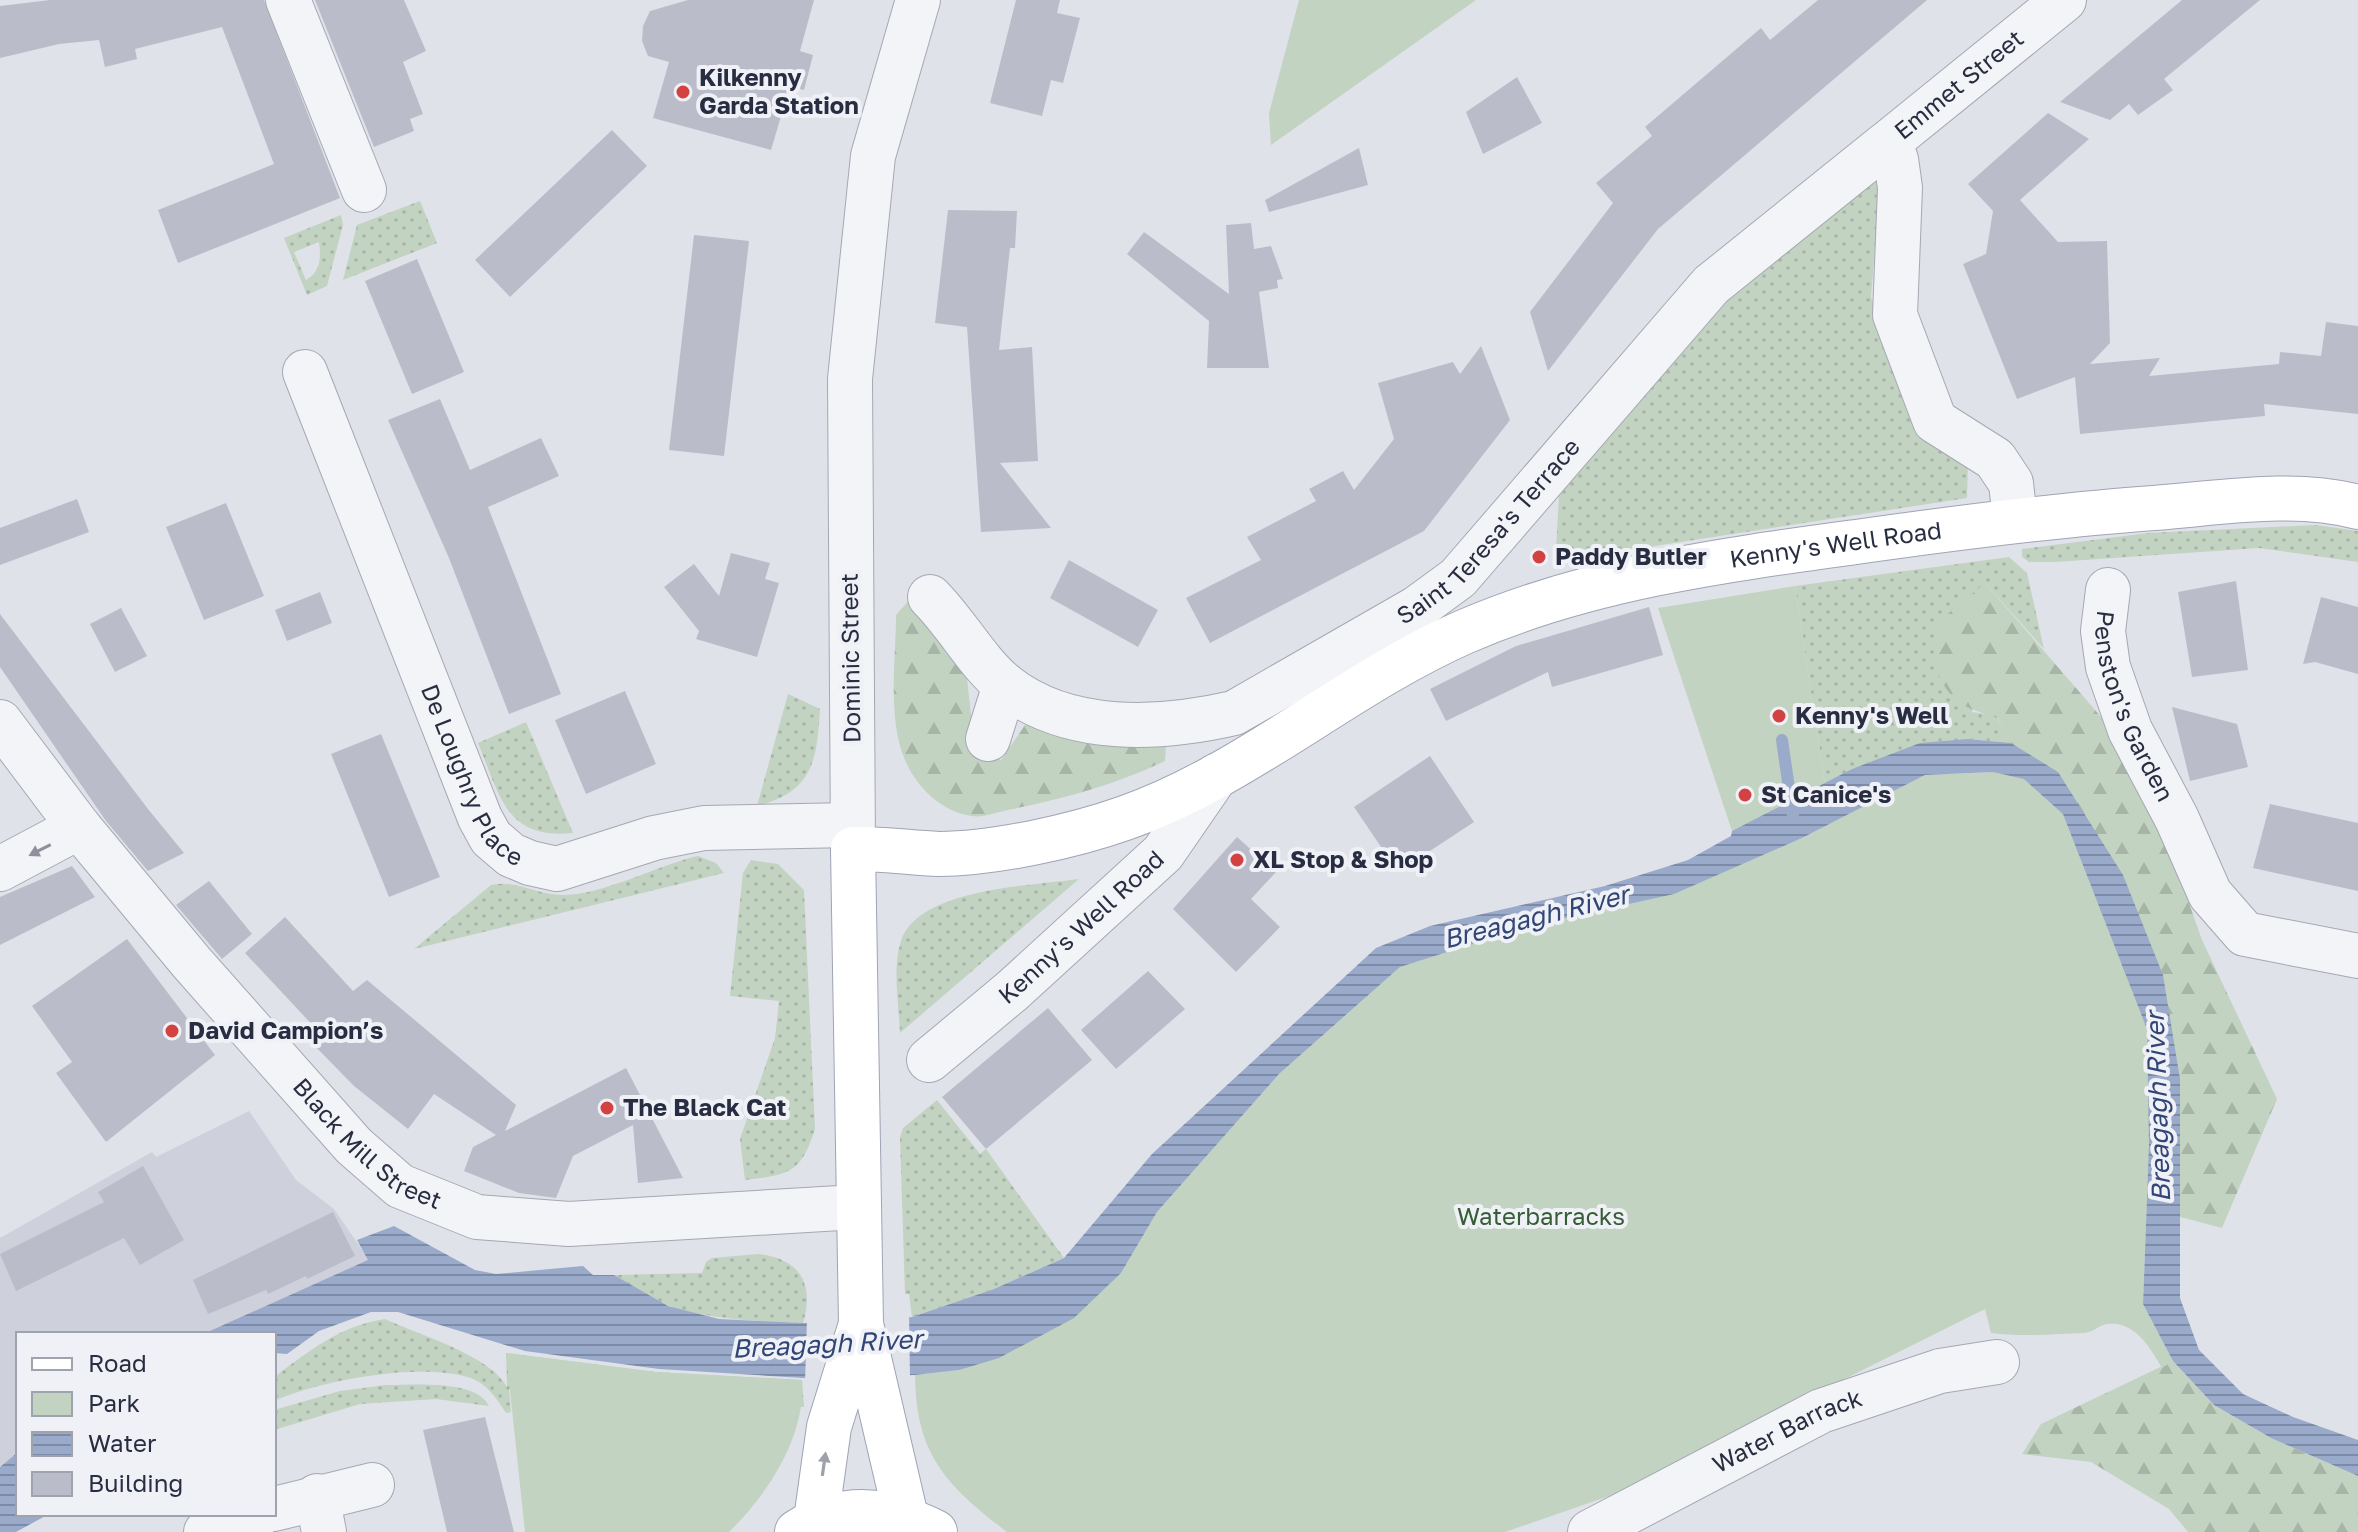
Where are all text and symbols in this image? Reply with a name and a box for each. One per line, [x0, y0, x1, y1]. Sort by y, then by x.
street label: Emmet Street [1888, 23, 2029, 145]
place label: Kilkenny Garda Station [699, 62, 859, 119]
marker: Kilkenny Garda Station [674, 83, 692, 101]
street label: Saint Teresa's Terrace [1391, 432, 1585, 630]
street label: Kenny's Well Road [1727, 514, 1943, 573]
place label: Paddy Butler [1555, 541, 1707, 570]
marker: Paddy Butler [1530, 548, 1548, 566]
street label: Dominic Street [834, 573, 865, 743]
street label: Penston's Garden [2089, 609, 2181, 806]
street label: De Loughry Place [416, 680, 527, 871]
place label: Kenny's Well [1795, 700, 1948, 729]
marker: Kenny's Well [1770, 707, 1788, 725]
place label: St Canice's [1761, 779, 1891, 808]
marker: St Canice's [1736, 786, 1754, 804]
one-way arrow [29, 843, 52, 856]
street label: Kenny's Well Road [992, 844, 1169, 1009]
place label: XL Stop & Shop [1253, 844, 1434, 873]
marker: XL Stop & Shop [1228, 851, 1246, 869]
water label: Breagagh River [1440, 878, 1636, 955]
water label: Breagagh River [2139, 1008, 2176, 1203]
place label: David Campion’s [188, 1015, 383, 1044]
marker: David Campion’s [163, 1022, 181, 1040]
street label: Black Mill Street [288, 1071, 446, 1214]
place label: The Black Cat [623, 1092, 786, 1121]
marker: The Black Cat [598, 1099, 616, 1117]
park label: Waterbarracks [1457, 1201, 1625, 1230]
water label: Breagagh River [731, 1323, 927, 1364]
legend [16, 1332, 276, 1516]
text: Road [88, 1348, 147, 1377]
street label: Water Barrack [1707, 1382, 1866, 1478]
text: Park [88, 1388, 140, 1417]
text: Water [88, 1428, 156, 1457]
one-way arrow [818, 1451, 831, 1476]
text: Building [88, 1468, 183, 1497]

